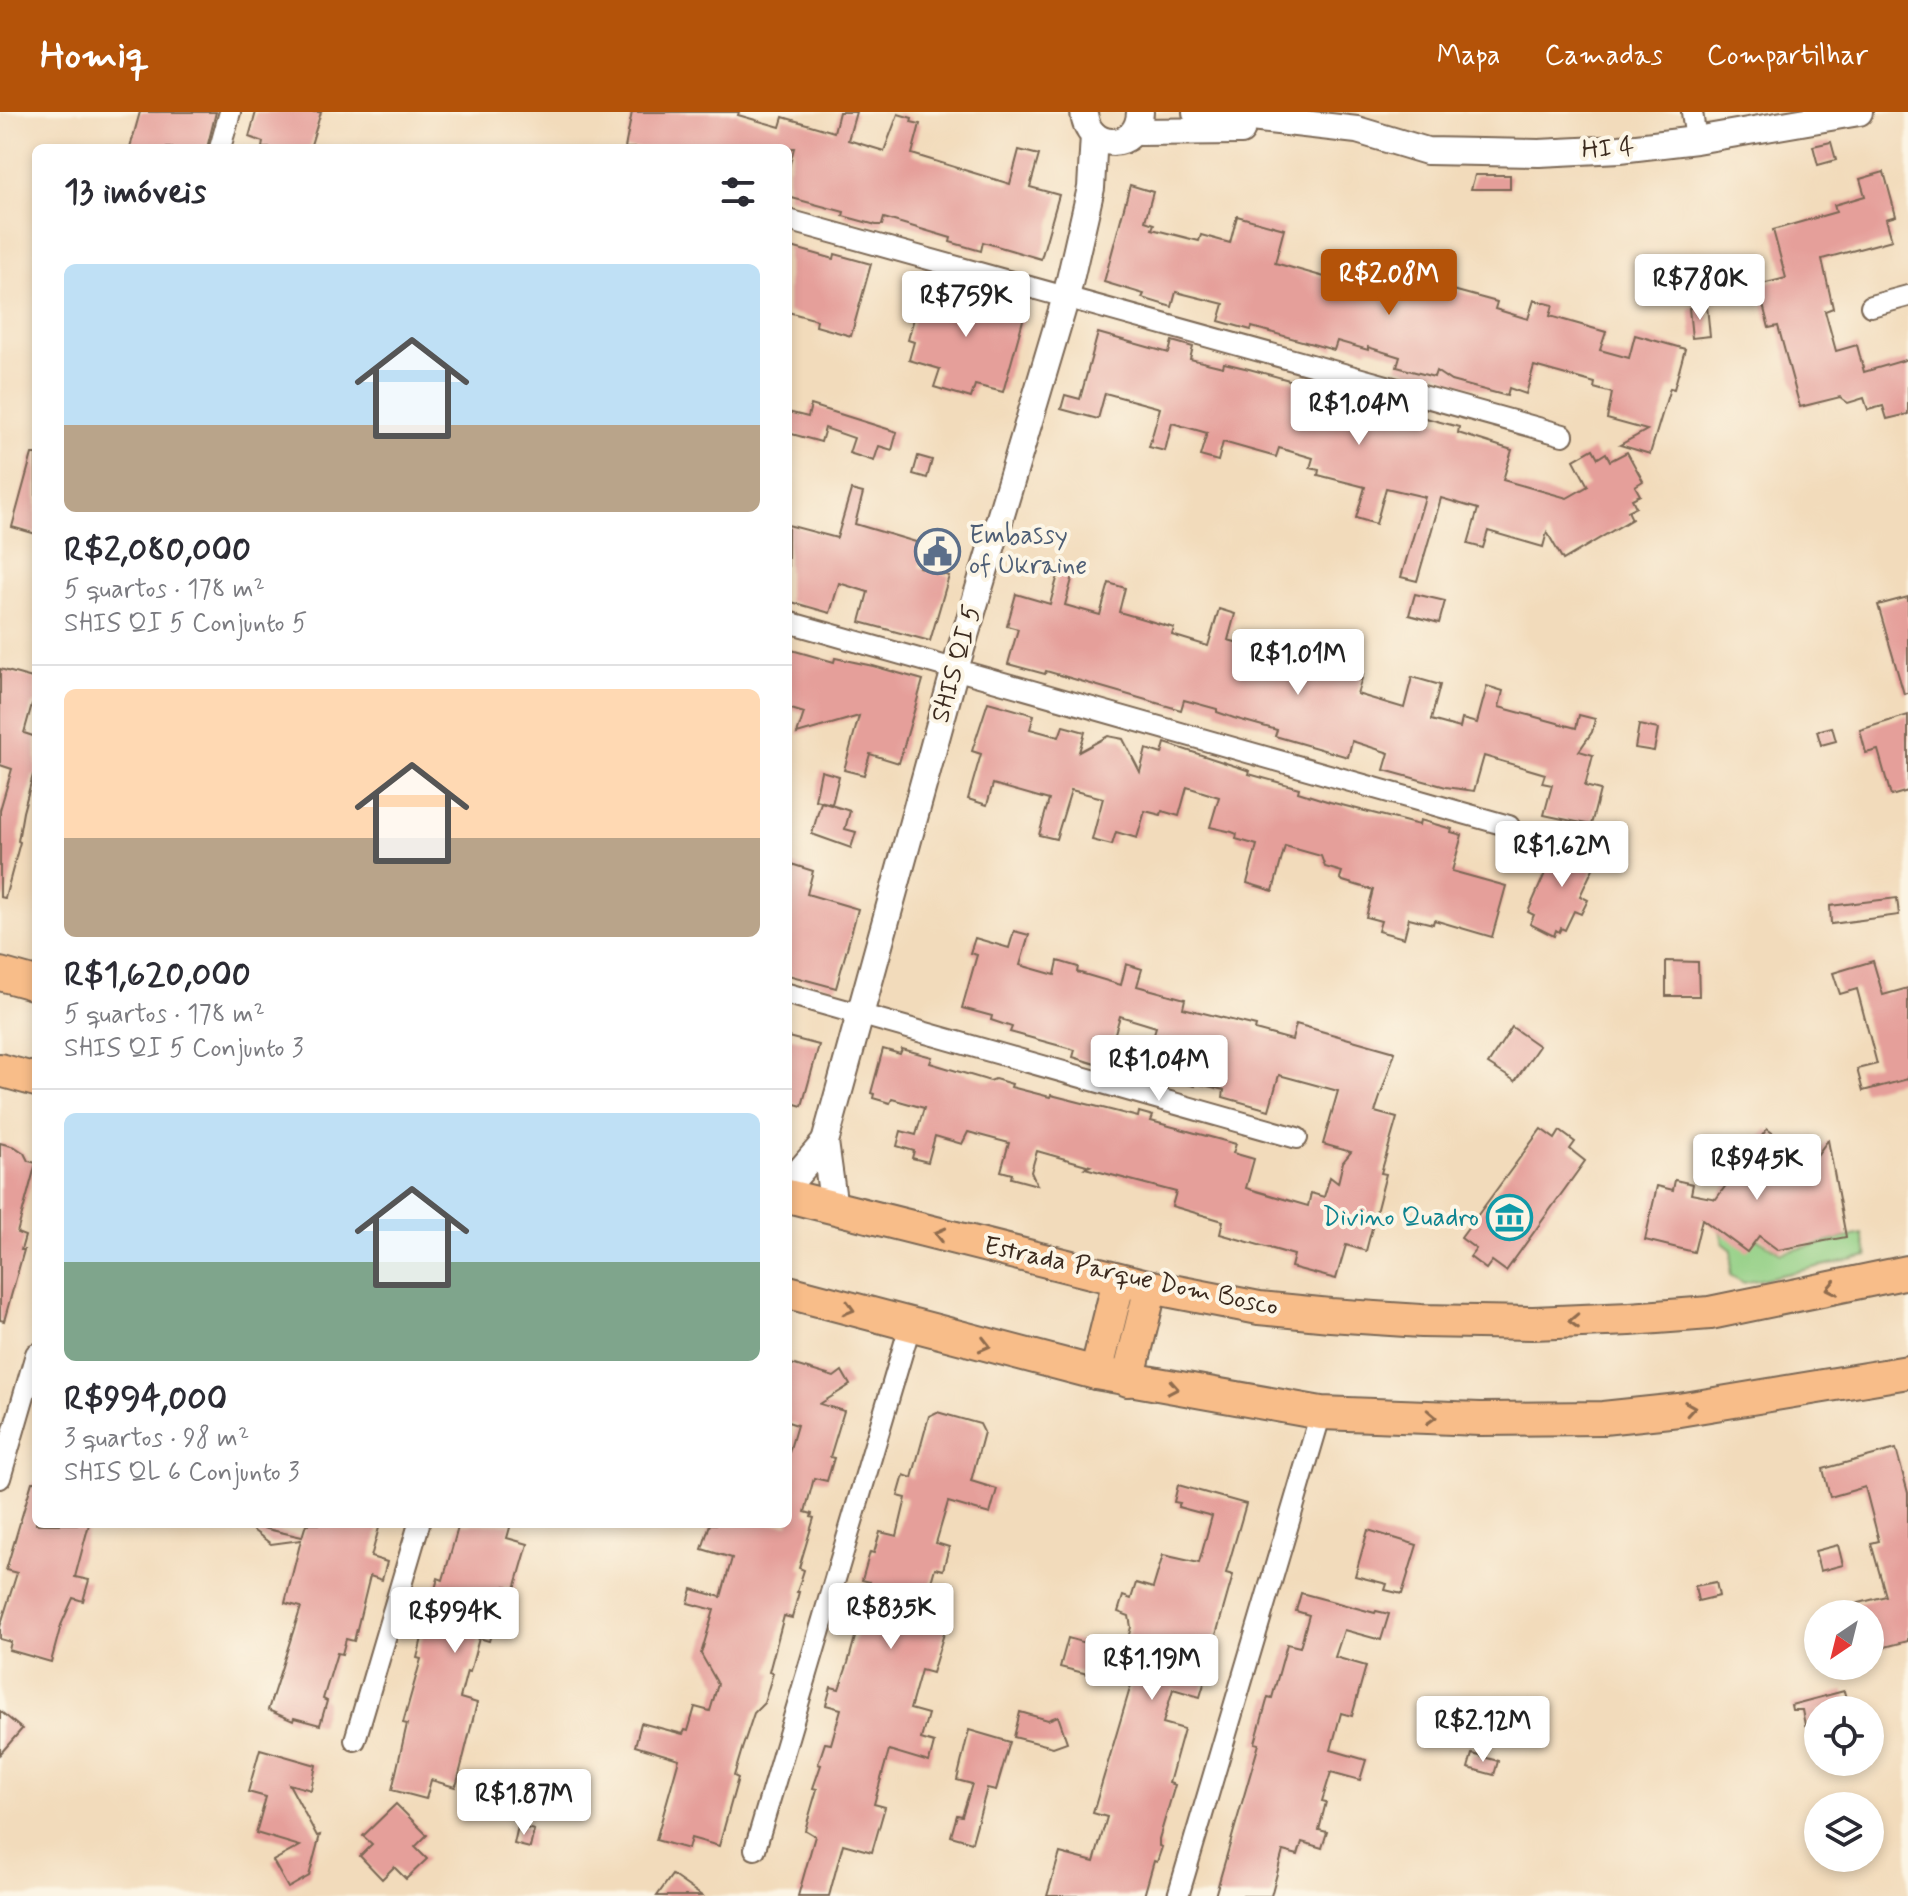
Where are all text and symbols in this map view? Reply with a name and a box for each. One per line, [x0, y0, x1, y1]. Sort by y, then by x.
text: Homiq [40, 32, 149, 81]
text: Mapa [1437, 38, 1500, 75]
text: Camadas [1544, 38, 1663, 75]
text: Compartilhar [1707, 38, 1868, 75]
street label: HI 4 [1580, 130, 1636, 168]
text: 13 imóveis [64, 170, 206, 215]
icon: filters [716, 170, 760, 214]
pin: R$2.08M [1315, 249, 1463, 317]
pin: R$780K [1635, 254, 1765, 322]
text: R$2.08M [1339, 258, 1439, 292]
text: R$780K [1653, 263, 1747, 297]
pin: R$759K [901, 271, 1031, 339]
text: R$759K [920, 280, 1012, 314]
icon: home [340, 316, 484, 460]
pin: R$1.04M [1285, 379, 1433, 447]
text: R$1.04M [1309, 388, 1409, 422]
place label: Embassy of Ukraine [969, 519, 1087, 583]
public building icon: Embassy of Ukraine [914, 527, 962, 575]
text: R$2,080,000 [64, 528, 251, 573]
text: 5 quartos · 178 m² [64, 573, 265, 607]
street label: SHIS QI 5 [924, 601, 990, 727]
text: SHIS QI 5 Conjunto 5 [64, 607, 307, 641]
pin: R$1.01M [1224, 629, 1372, 697]
text: R$1.01M [1250, 638, 1346, 672]
icon: home [340, 741, 484, 885]
pin: R$1.62M [1488, 821, 1636, 889]
text: R$1.62M [1513, 830, 1611, 864]
text: R$1,620,000 [64, 953, 251, 998]
text: 5 quartos · 178 m² [64, 998, 265, 1032]
text: SHIS QI 5 Conjunto 3 [64, 1032, 303, 1066]
pin: R$1.04M [1085, 1035, 1233, 1103]
text: R$1.04M [1109, 1044, 1209, 1078]
pin: R$945K [1692, 1134, 1822, 1202]
text: R$945K [1711, 1143, 1803, 1177]
icon: home [340, 1165, 484, 1309]
museum icon: Divino Quadro [1486, 1194, 1534, 1242]
place label: Divino Quadro [1322, 1201, 1479, 1235]
one-way arrow [933, 1227, 947, 1244]
street label: Estrada Parque Dom Bosco [981, 1229, 1281, 1325]
one-way arrow [1825, 1279, 1839, 1296]
one-way arrow [841, 1299, 855, 1316]
one-way arrow [1568, 1313, 1580, 1330]
one-way arrow [978, 1335, 992, 1352]
text: R$994,000 [64, 1377, 227, 1422]
one-way arrow [1166, 1378, 1180, 1395]
one-way arrow [1683, 1400, 1697, 1417]
one-way arrow [1425, 1409, 1438, 1426]
text: 3 quartos · 98 m² [64, 1422, 249, 1456]
text: SHIS QL 6 Conjunto 3 [64, 1456, 300, 1490]
pin: R$835K [826, 1583, 956, 1651]
pin: R$994K [390, 1587, 520, 1655]
text: R$835K [847, 1592, 935, 1626]
text: R$994K [409, 1596, 501, 1630]
north arrow [1804, 1600, 1884, 1680]
map controls [1804, 1600, 1884, 1872]
pin: R$1.19M [1078, 1634, 1226, 1702]
text: R$1.19M [1103, 1643, 1201, 1677]
pin: R$2.12M [1409, 1696, 1557, 1764]
button: locate [1804, 1696, 1884, 1776]
text: R$2.12M [1435, 1705, 1531, 1739]
pin: R$1.87M [450, 1769, 598, 1837]
text: R$1.87M [475, 1778, 573, 1812]
button: layers [1804, 1792, 1884, 1872]

